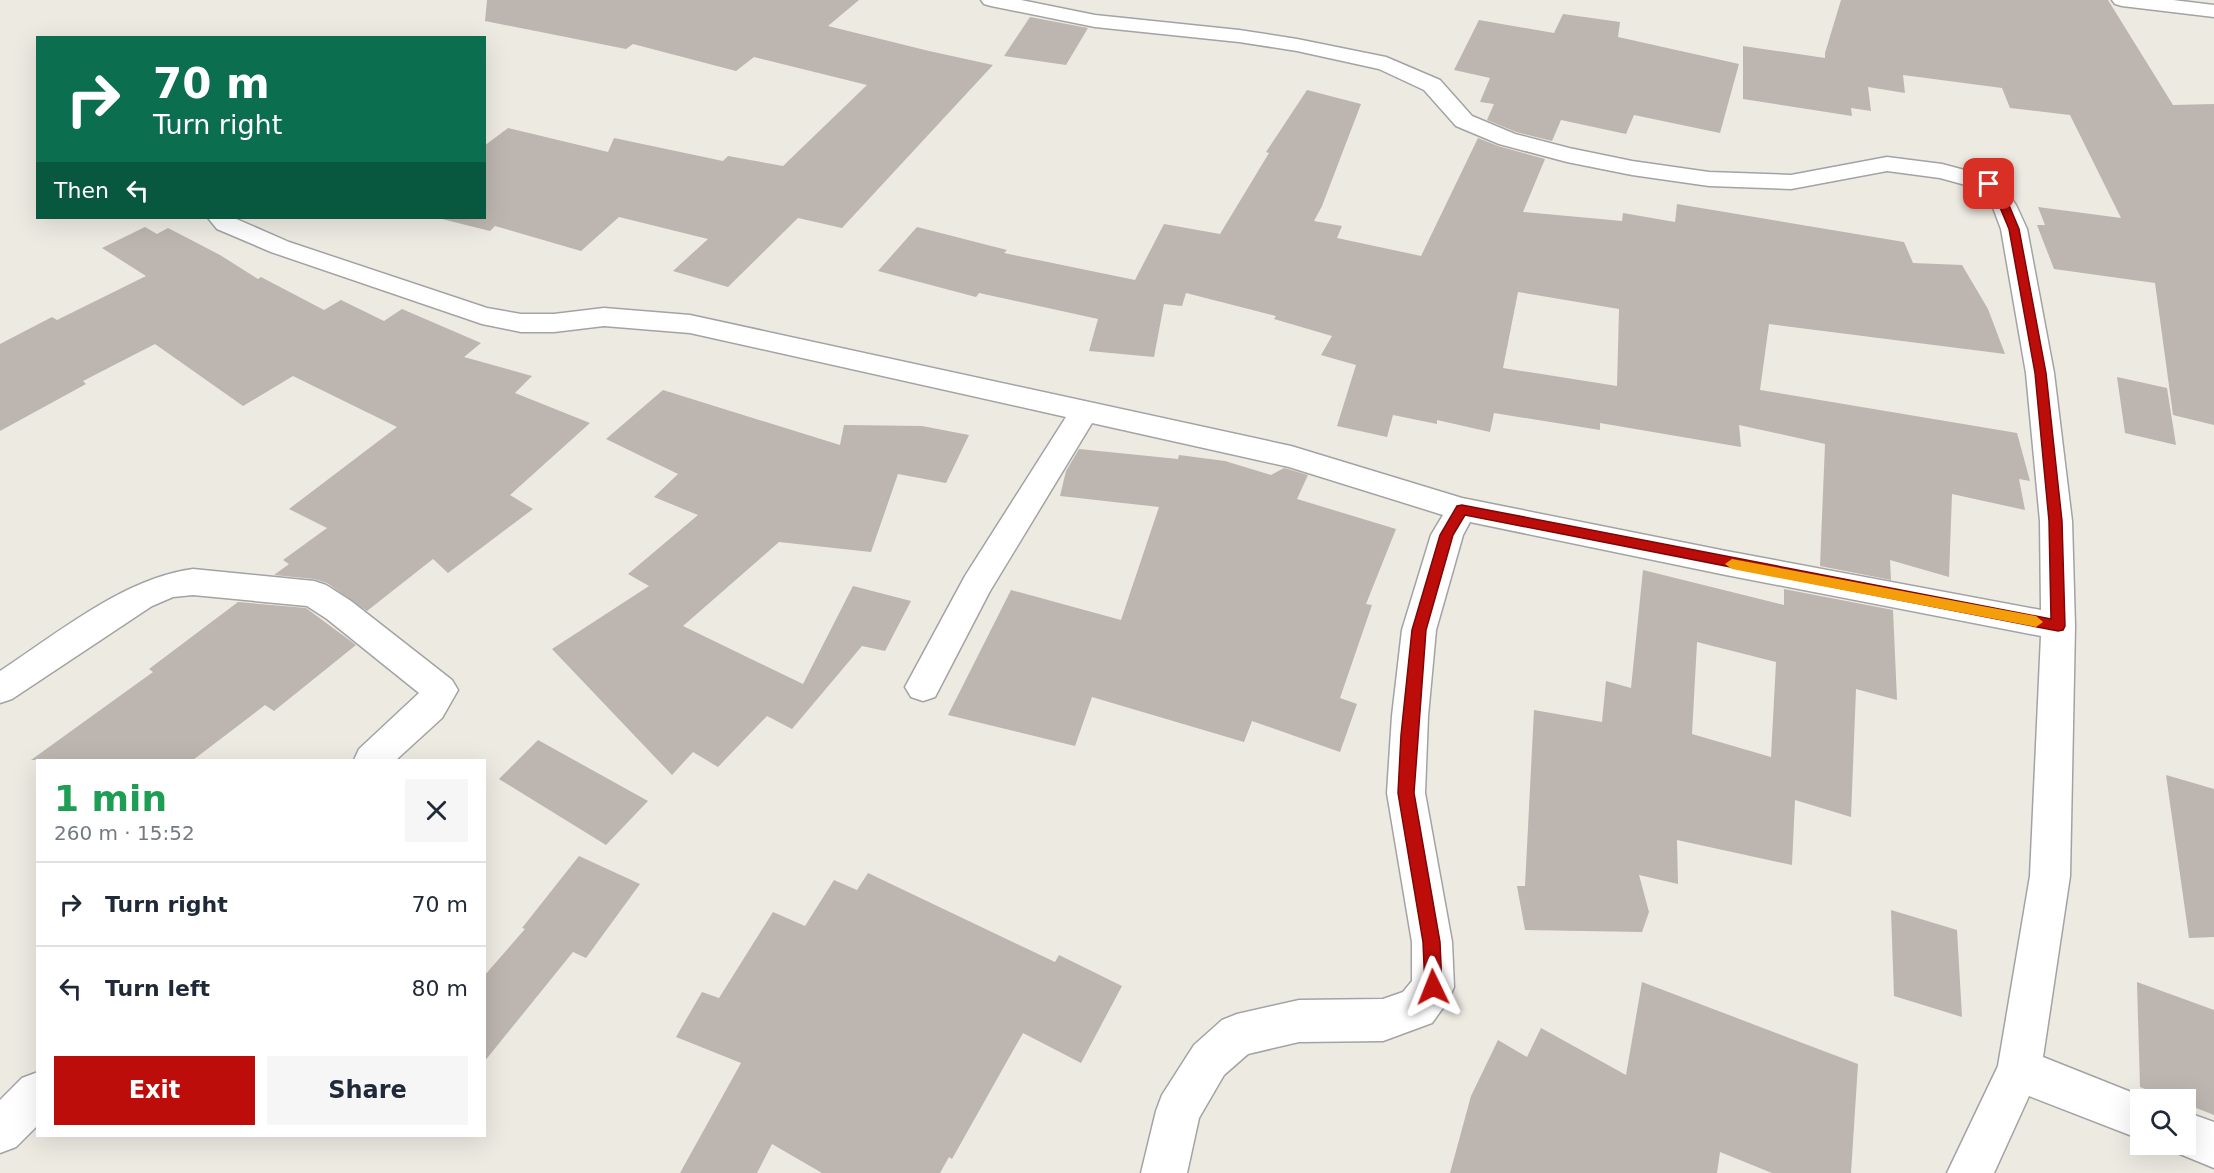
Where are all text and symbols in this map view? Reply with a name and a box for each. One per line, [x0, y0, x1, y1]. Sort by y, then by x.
text: 70 m [153, 59, 270, 108]
icon: right [54, 60, 132, 138]
text: Turn right [153, 109, 282, 140]
pin [1963, 158, 2014, 209]
icon: arrive [1972, 167, 2005, 200]
icon: left [121, 174, 154, 207]
text: Then [54, 178, 109, 203]
text: 1 min [54, 778, 167, 819]
button: close [405, 779, 468, 842]
text: 260 m · 15:52 [54, 821, 195, 845]
icon: right [54, 888, 87, 921]
text: Turn right [105, 892, 228, 917]
text: 70 m [412, 892, 468, 917]
position arrow [1401, 955, 1465, 1019]
icon: left [54, 972, 87, 1005]
text: Turn left [105, 976, 210, 1001]
text: 80 m [412, 976, 468, 1001]
button: Exit [54, 1056, 255, 1125]
button: Share [267, 1056, 468, 1125]
map controls [2130, 1089, 2196, 1155]
button: search [2130, 1089, 2196, 1155]

